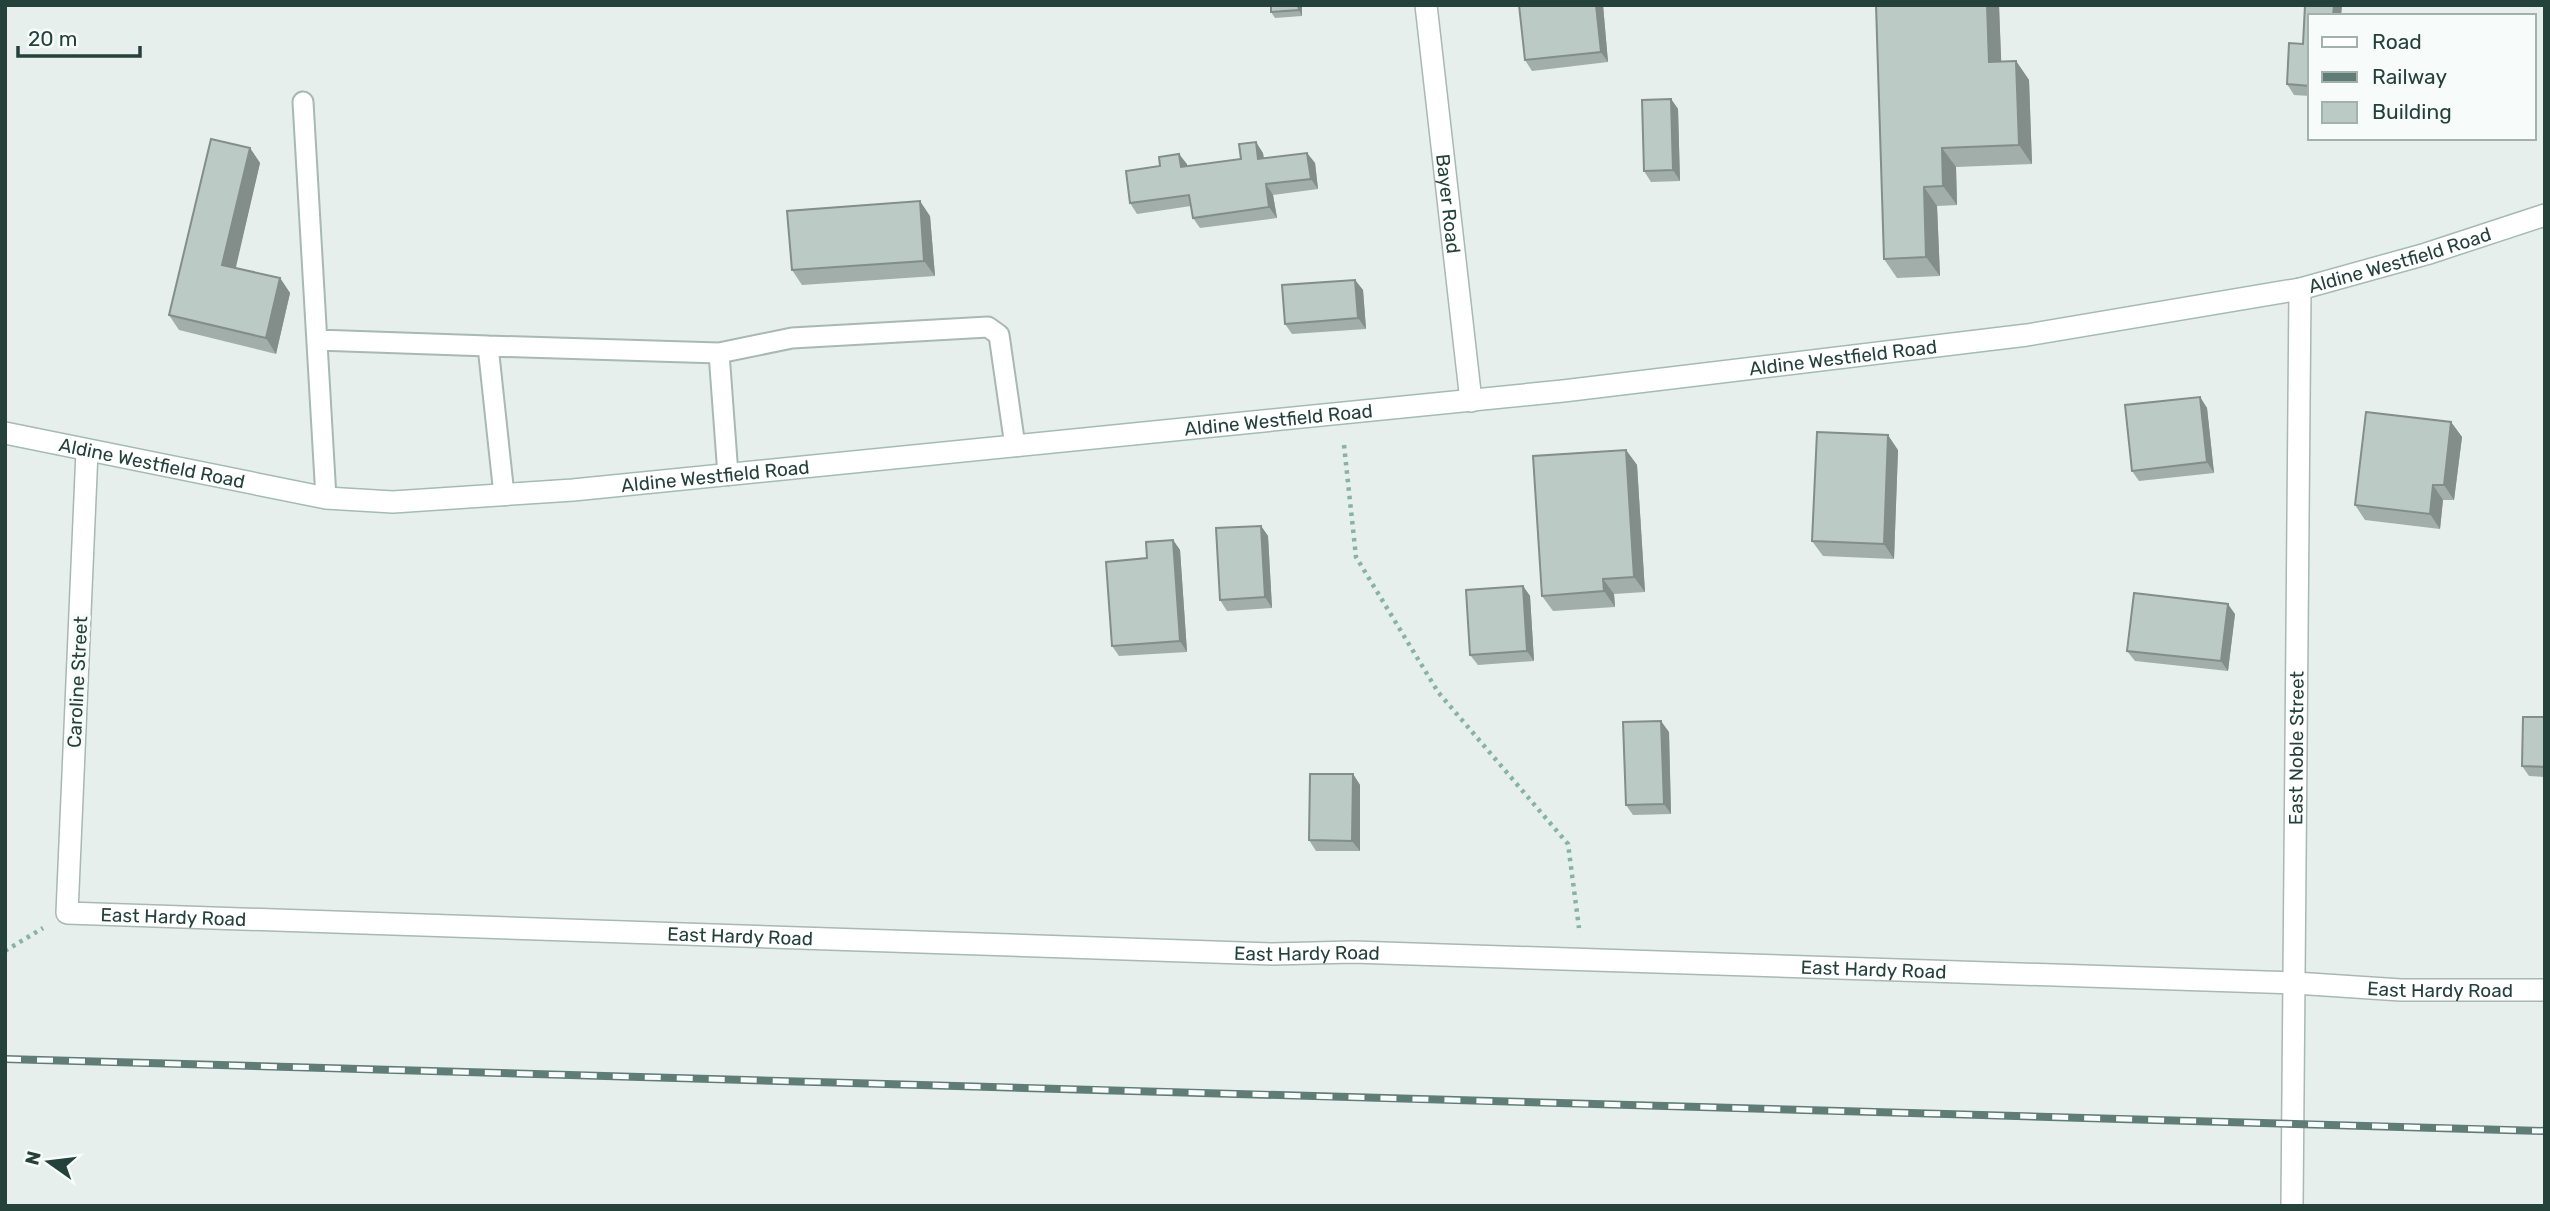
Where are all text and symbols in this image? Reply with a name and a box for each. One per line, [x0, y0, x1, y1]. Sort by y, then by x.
scale bar [18, 14, 140, 58]
legend [2308, 14, 2536, 140]
text: 20 m [28, 26, 77, 51]
text: Road [2372, 29, 2422, 54]
text: Railway [2372, 64, 2447, 89]
text: Building [2372, 99, 2452, 124]
street label: Bayer Road [1431, 153, 1465, 255]
street label: Aldine Westfield Road [2306, 222, 2494, 298]
street label: Aldine Westfield Road [1748, 335, 1938, 380]
street label: Aldine Westfield Road [1183, 399, 1374, 441]
street label: Aldine Westfield Road [57, 433, 247, 493]
street label: Aldine Westfield Road [620, 455, 811, 497]
street label: Caroline Street [63, 615, 92, 749]
street label: East Noble Street [2284, 670, 2309, 825]
street label: East Hardy Road [100, 903, 247, 931]
street label: East Hardy Road [667, 922, 813, 950]
street label: East Hardy Road [1234, 941, 1380, 966]
street label: East Hardy Road [1800, 956, 1947, 984]
street label: East Hardy Road [2366, 977, 2513, 1002]
north arrow [14, 1127, 84, 1197]
text: N [20, 1149, 46, 1167]

